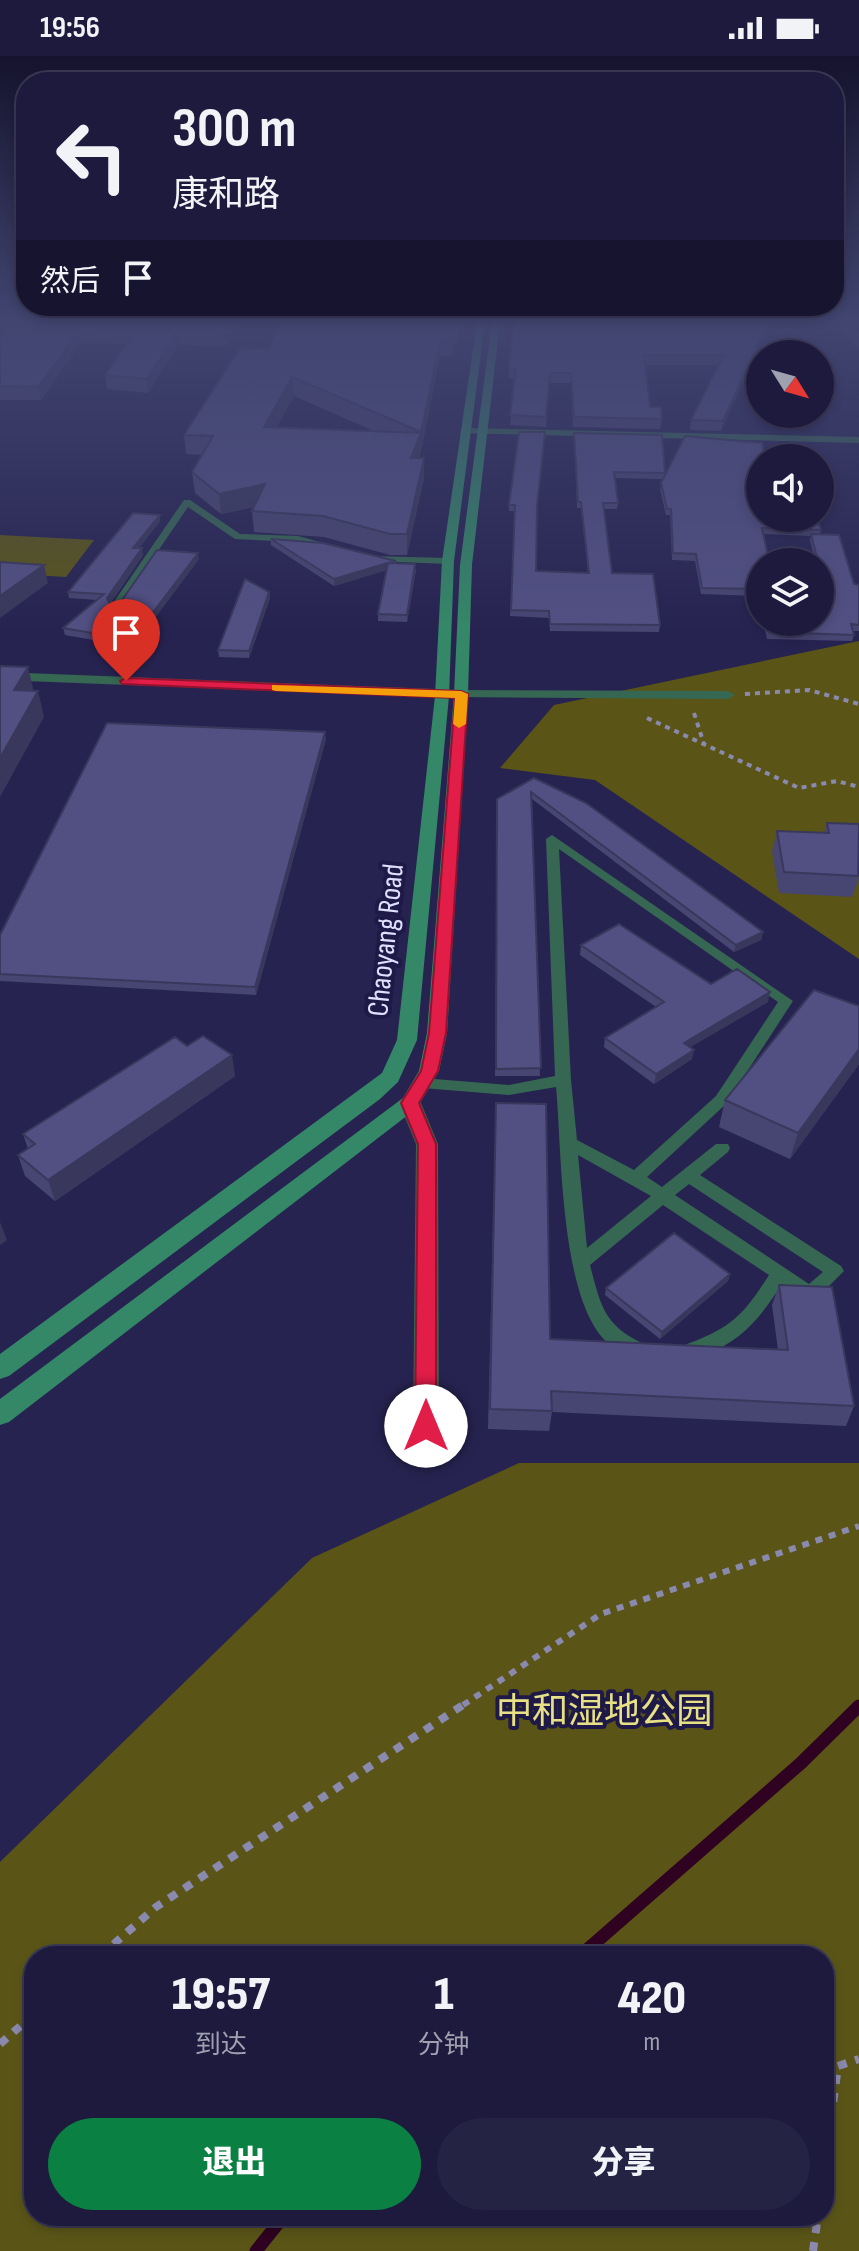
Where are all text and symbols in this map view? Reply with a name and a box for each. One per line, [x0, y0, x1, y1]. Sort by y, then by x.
text: 19:56 [40, 10, 100, 46]
text: 300 m [172, 96, 296, 163]
icon: left [40, 104, 144, 208]
text: 康和路 [172, 174, 280, 217]
icon: arrive [116, 256, 160, 300]
text: 然后 [40, 264, 100, 300]
north arrow [746, 340, 834, 428]
map controls [746, 340, 834, 636]
button: sound [746, 444, 834, 532]
button: layers [746, 548, 834, 636]
pin [92, 599, 160, 681]
icon: arrive [104, 611, 148, 655]
street label: Chaoyang Road [360, 862, 412, 1018]
position arrow [384, 1384, 468, 1468]
park label: 中和湿地公园 [496, 1691, 712, 1734]
text: 19:57 [172, 1966, 270, 2023]
text: 1 [434, 1966, 454, 2023]
text: 420 [618, 1970, 686, 2027]
text: m [643, 2027, 660, 2058]
text: 到达 [195, 2030, 247, 2061]
text: 分钟 [418, 2030, 470, 2061]
button: 退出 [48, 2118, 421, 2210]
button: 分享 [437, 2118, 810, 2210]

